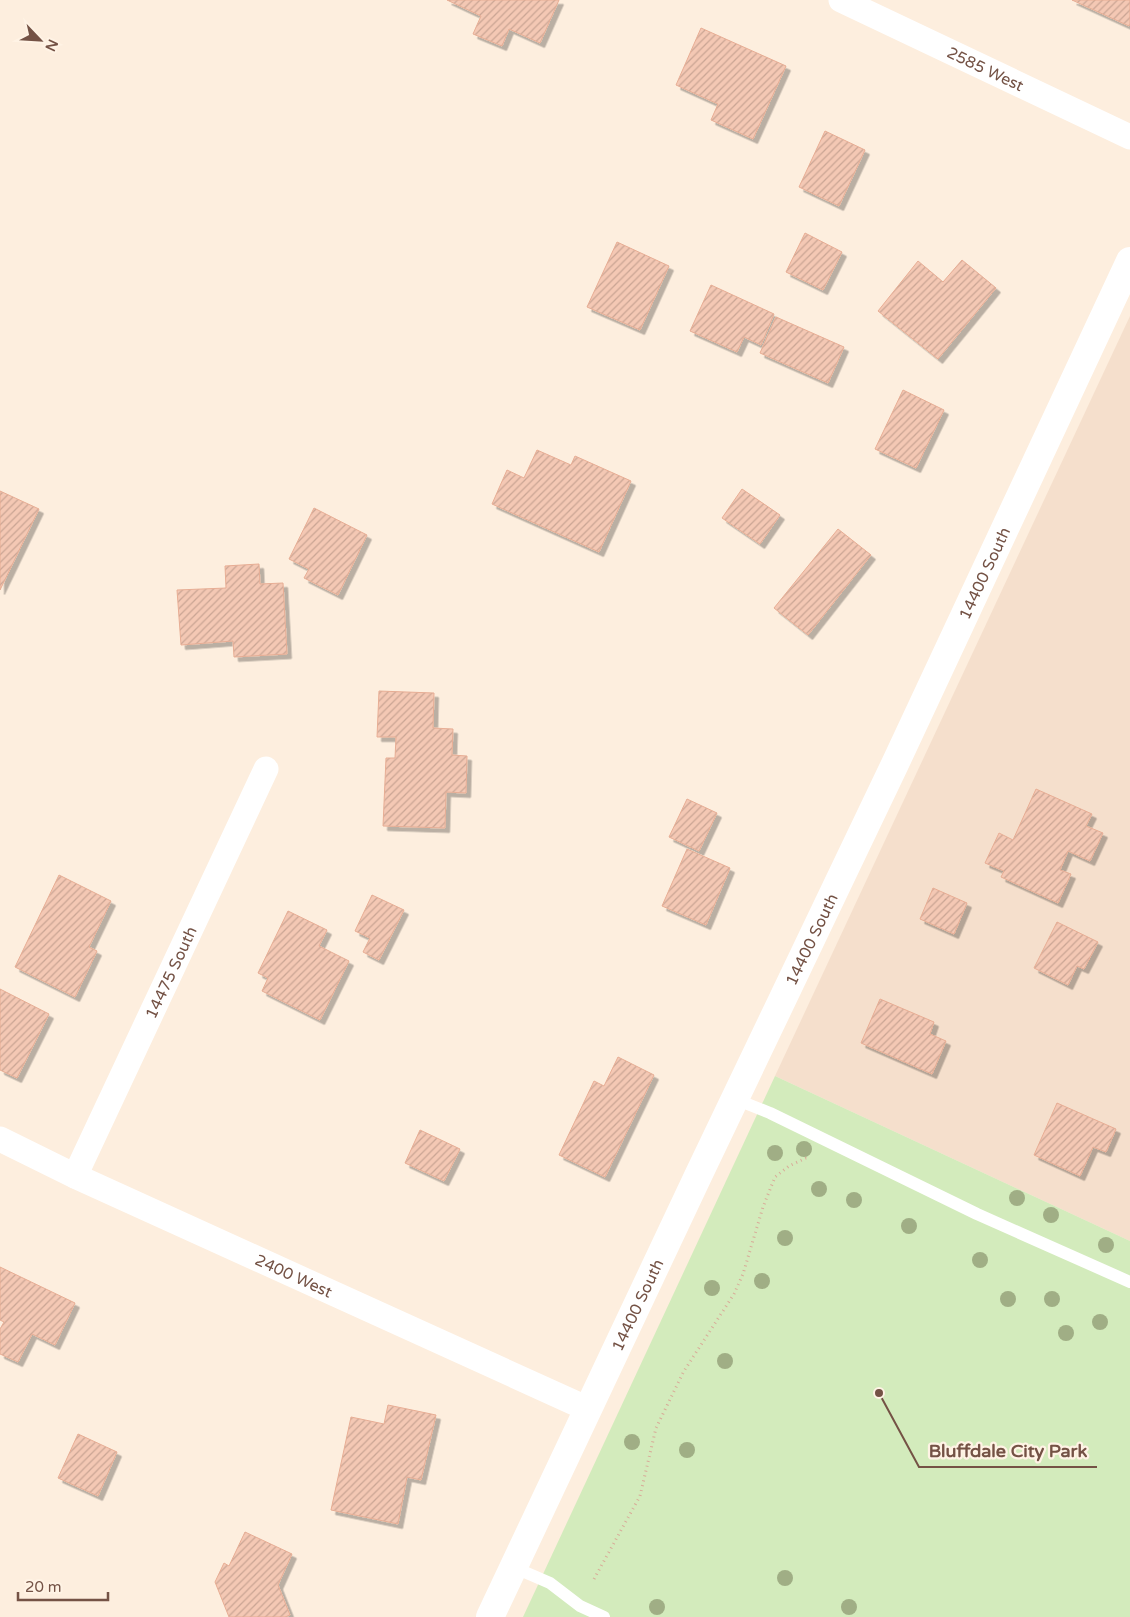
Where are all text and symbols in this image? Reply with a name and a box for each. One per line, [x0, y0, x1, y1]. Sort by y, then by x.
north arrow [15, 15, 65, 65]
text: N [41, 37, 61, 54]
street label: 2585 West [944, 43, 1027, 96]
street label: 14400 South [955, 524, 1015, 623]
street label: 14400 South [782, 890, 843, 989]
street label: 14475 South [141, 923, 202, 1022]
street label: 2400 West [252, 1250, 335, 1303]
street label: 14400 South [608, 1256, 668, 1355]
callout: Bluffdale City Park [919, 1434, 1097, 1467]
text: Bluffdale City Park [929, 1440, 1087, 1462]
scale bar [18, 1570, 108, 1602]
text: 20 m [25, 1578, 62, 1596]

